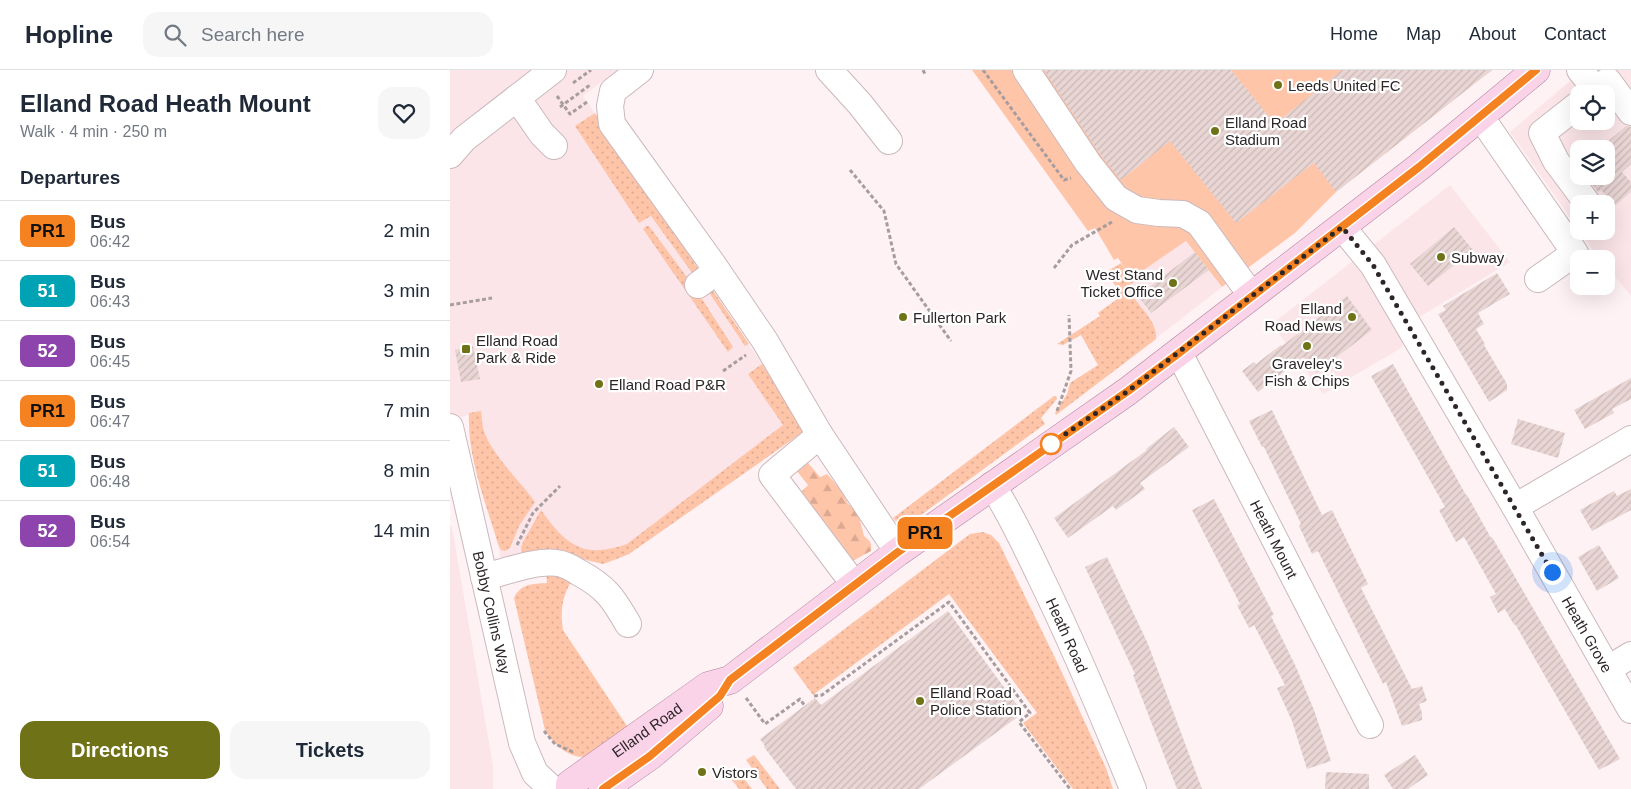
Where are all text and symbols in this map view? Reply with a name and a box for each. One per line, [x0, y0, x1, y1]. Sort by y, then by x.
search box [143, 12, 493, 57]
text: Hopline [25, 21, 113, 48]
icon: search [161, 21, 189, 49]
text: Search here [201, 24, 305, 45]
text: Home [1330, 24, 1378, 44]
text: Map [1406, 24, 1441, 44]
text: About [1469, 24, 1516, 44]
text: Contact [1544, 24, 1606, 44]
place label: Leeds United FC [1288, 77, 1401, 94]
marker: Leeds United FC [1272, 79, 1284, 91]
map controls [1570, 85, 1615, 295]
button: locate [1570, 85, 1615, 130]
button: heart [378, 87, 430, 139]
text: Elland Road Heath Mount [20, 90, 311, 117]
place label: Elland Road Stadium [1225, 114, 1307, 148]
text: Walk · 4 min · 250 m [20, 123, 167, 140]
marker: Elland Road Stadium [1209, 125, 1221, 137]
button: layers [1570, 140, 1615, 185]
text: Departures [20, 167, 120, 188]
button: + [1570, 195, 1615, 240]
text: Bus [90, 211, 126, 232]
text: 2 min [384, 220, 430, 241]
text: PR1 [30, 221, 65, 241]
text: 06:42 [90, 233, 130, 250]
place label: Subway [1451, 249, 1505, 266]
button: − [1570, 250, 1615, 295]
marker: Subway [1435, 251, 1447, 263]
place label: West Stand Ticket Office [1080, 266, 1163, 300]
text: Bus [90, 271, 126, 292]
marker: West Stand Ticket Office [1167, 277, 1179, 289]
text: 3 min [384, 280, 430, 301]
text: 51 [37, 281, 58, 301]
text: 06:43 [90, 293, 130, 310]
place label: Elland Road News [1264, 300, 1342, 334]
place label: Fullerton Park [913, 309, 1007, 326]
marker: Fullerton Park [897, 311, 909, 323]
marker: Elland Road News [1346, 311, 1358, 323]
text: Bus [90, 331, 126, 352]
place label: Elland Road Park & Ride [476, 332, 558, 366]
text: 5 min [384, 340, 430, 361]
marker: Graveley's Fish & Chips [1301, 340, 1313, 352]
text: 52 [37, 341, 58, 361]
marker: Elland Road Park & Ride [460, 343, 472, 355]
text: 06:45 [90, 353, 130, 370]
place label: Graveley's Fish & Chips [1264, 355, 1350, 389]
place label: Elland Road P&R [609, 376, 726, 393]
marker: Elland Road P&R [593, 378, 605, 390]
text: Bus [90, 391, 126, 412]
text: 7 min [384, 400, 430, 421]
text: PR1 [30, 401, 65, 421]
text: 06:47 [90, 413, 130, 430]
unlabelled marker [1040, 433, 1062, 455]
text: Bus [90, 451, 126, 472]
text: 8 min [384, 460, 430, 481]
text: 51 [37, 461, 58, 481]
text: 06:48 [90, 473, 130, 490]
street label: Heath Mount [1247, 497, 1302, 582]
text: Bus [90, 511, 126, 532]
line badge: PR1 [896, 517, 954, 549]
text: 14 min [373, 520, 430, 541]
text: 52 [37, 521, 58, 541]
text: PR1 [907, 523, 943, 543]
text: 06:54 [90, 533, 130, 550]
street label: Bobby Collins Way [470, 549, 515, 676]
your location [1540, 560, 1565, 585]
street label: Heath Grove [1559, 593, 1616, 675]
street label: Heath Road [1043, 595, 1092, 675]
place label: Elland Road Police Station [930, 684, 1022, 718]
marker: Elland Road Police Station [914, 695, 926, 707]
street label: Elland Road [608, 699, 685, 760]
button: Directions [20, 721, 220, 779]
button: Tickets [230, 721, 430, 779]
place label: Vistors [712, 764, 758, 781]
marker: Vistors [696, 766, 708, 778]

